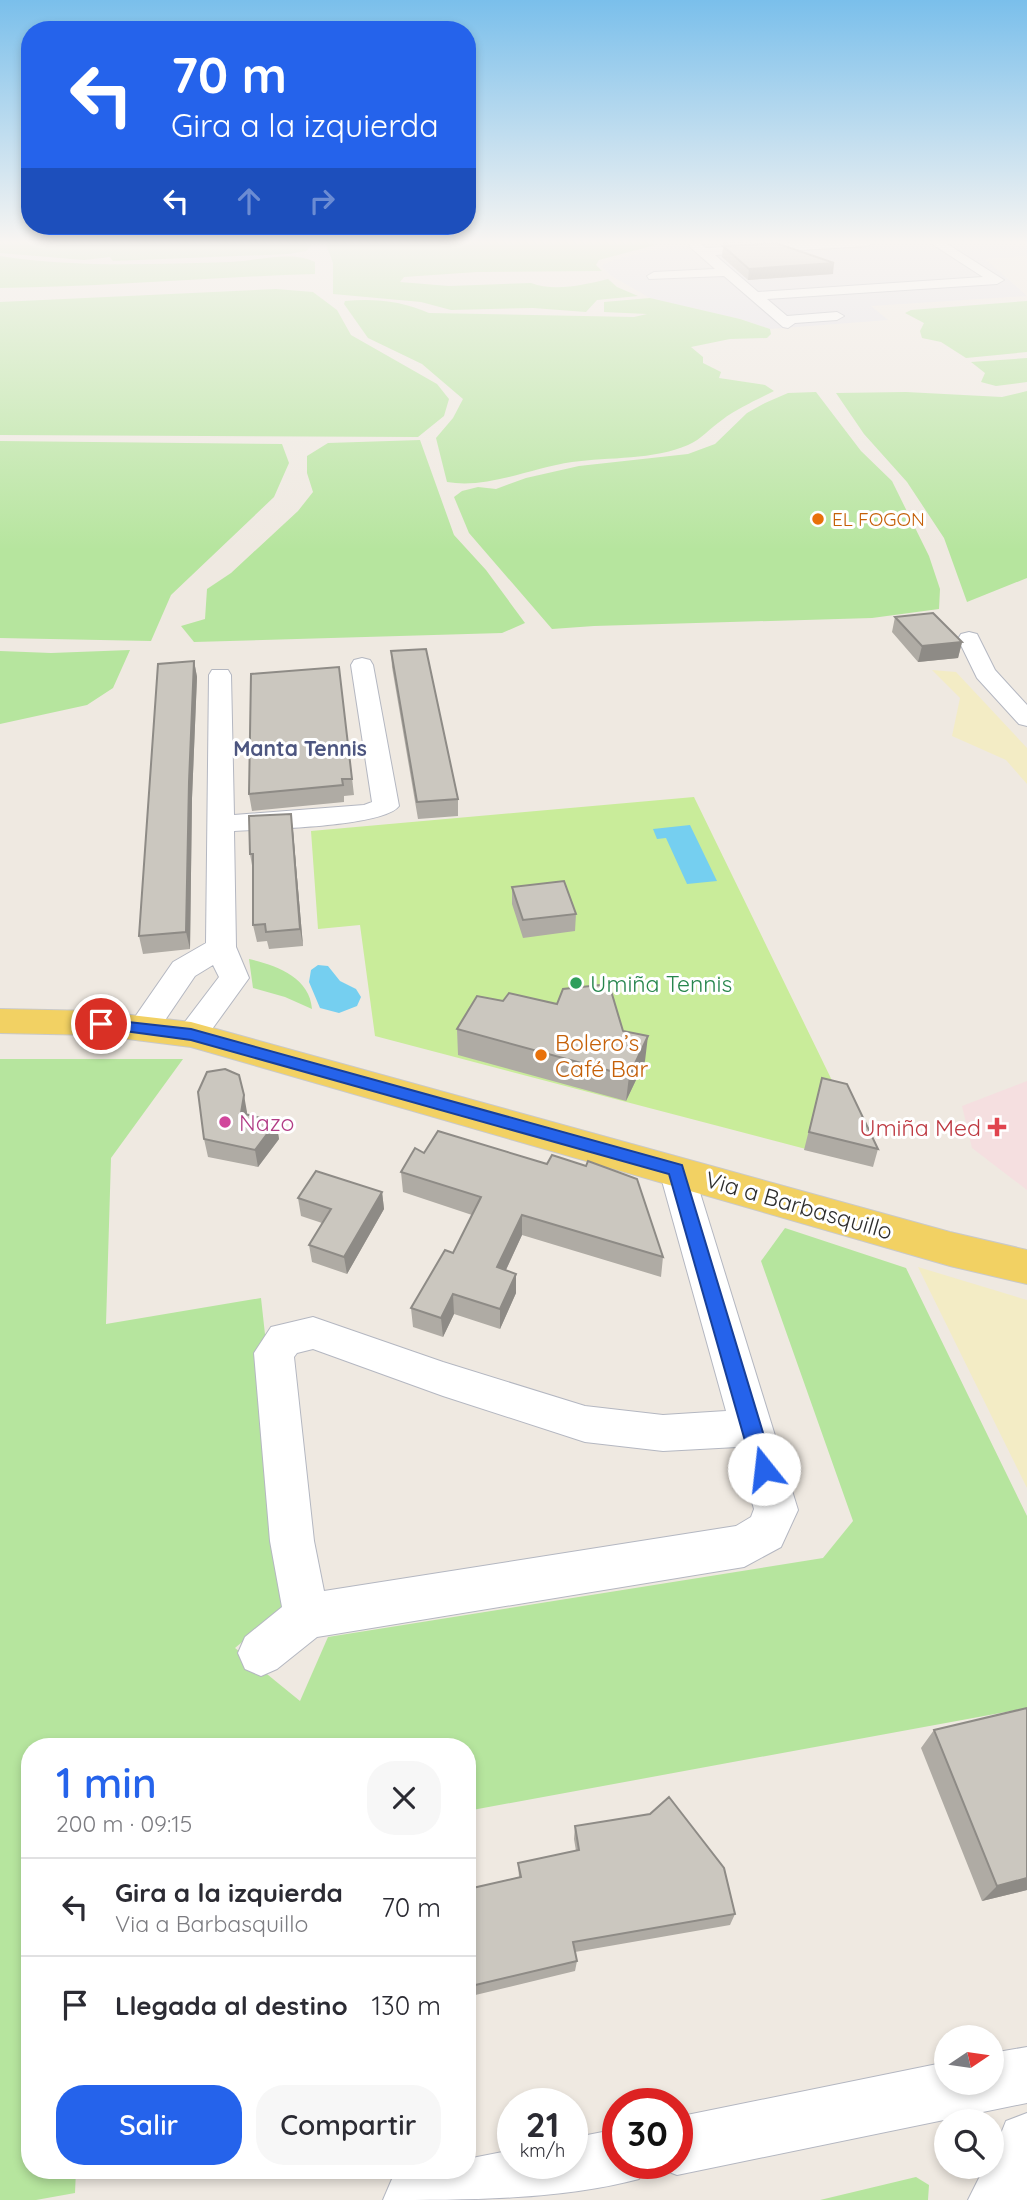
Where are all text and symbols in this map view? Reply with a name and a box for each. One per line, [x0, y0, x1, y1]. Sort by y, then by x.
text: 70 m [171, 44, 287, 105]
icon: left [56, 49, 147, 140]
text: Gira a la izquierda [171, 105, 439, 145]
icon: left [157, 182, 195, 220]
icon: ahead [230, 182, 268, 220]
icon: right [303, 182, 341, 220]
place label: EL FOGON [832, 507, 925, 531]
marker: EL FOGON [810, 511, 826, 527]
district label: Manta Tennis [233, 735, 367, 761]
place label: Umiña Tennis [590, 969, 732, 998]
marker: Umiña Tennis [568, 975, 584, 991]
pin [71, 994, 131, 1054]
icon: arrive [82, 1005, 120, 1043]
place label: Bolero’s Café Bar [555, 1028, 649, 1083]
marker: Bolero’s Café Bar [533, 1047, 549, 1063]
place label: Nazo [239, 1108, 294, 1137]
place label: Umiña Med [859, 1113, 981, 1142]
marker: Nazo [217, 1114, 233, 1130]
marker: Umiña Med [987, 1117, 1007, 1137]
street label: Via a Barbasquillo [702, 1164, 896, 1246]
position arrow [727, 1432, 801, 1506]
text: 1 min [56, 1756, 157, 1809]
button: close [367, 1761, 441, 1835]
text: 200 m · 09:15 [56, 1809, 192, 1838]
text: Gira a la izquierda [115, 1876, 343, 1909]
icon: left [56, 1888, 94, 1926]
text: 70 m [381, 1891, 441, 1924]
text: Via a Barbasquillo [115, 1909, 308, 1938]
icon: arrive [56, 1986, 94, 2024]
text: Llegada al destino [115, 1989, 348, 2022]
text: 130 m [371, 1989, 441, 2022]
north arrow [934, 2025, 1004, 2095]
map controls [934, 2025, 1004, 2179]
button: Salir [56, 2085, 242, 2165]
button: Compartir [256, 2085, 441, 2165]
speed limit sign: 30 [602, 2088, 693, 2179]
text: 21 [526, 2102, 559, 2146]
button: search [934, 2109, 1004, 2179]
text: km/h [520, 2139, 565, 2162]

